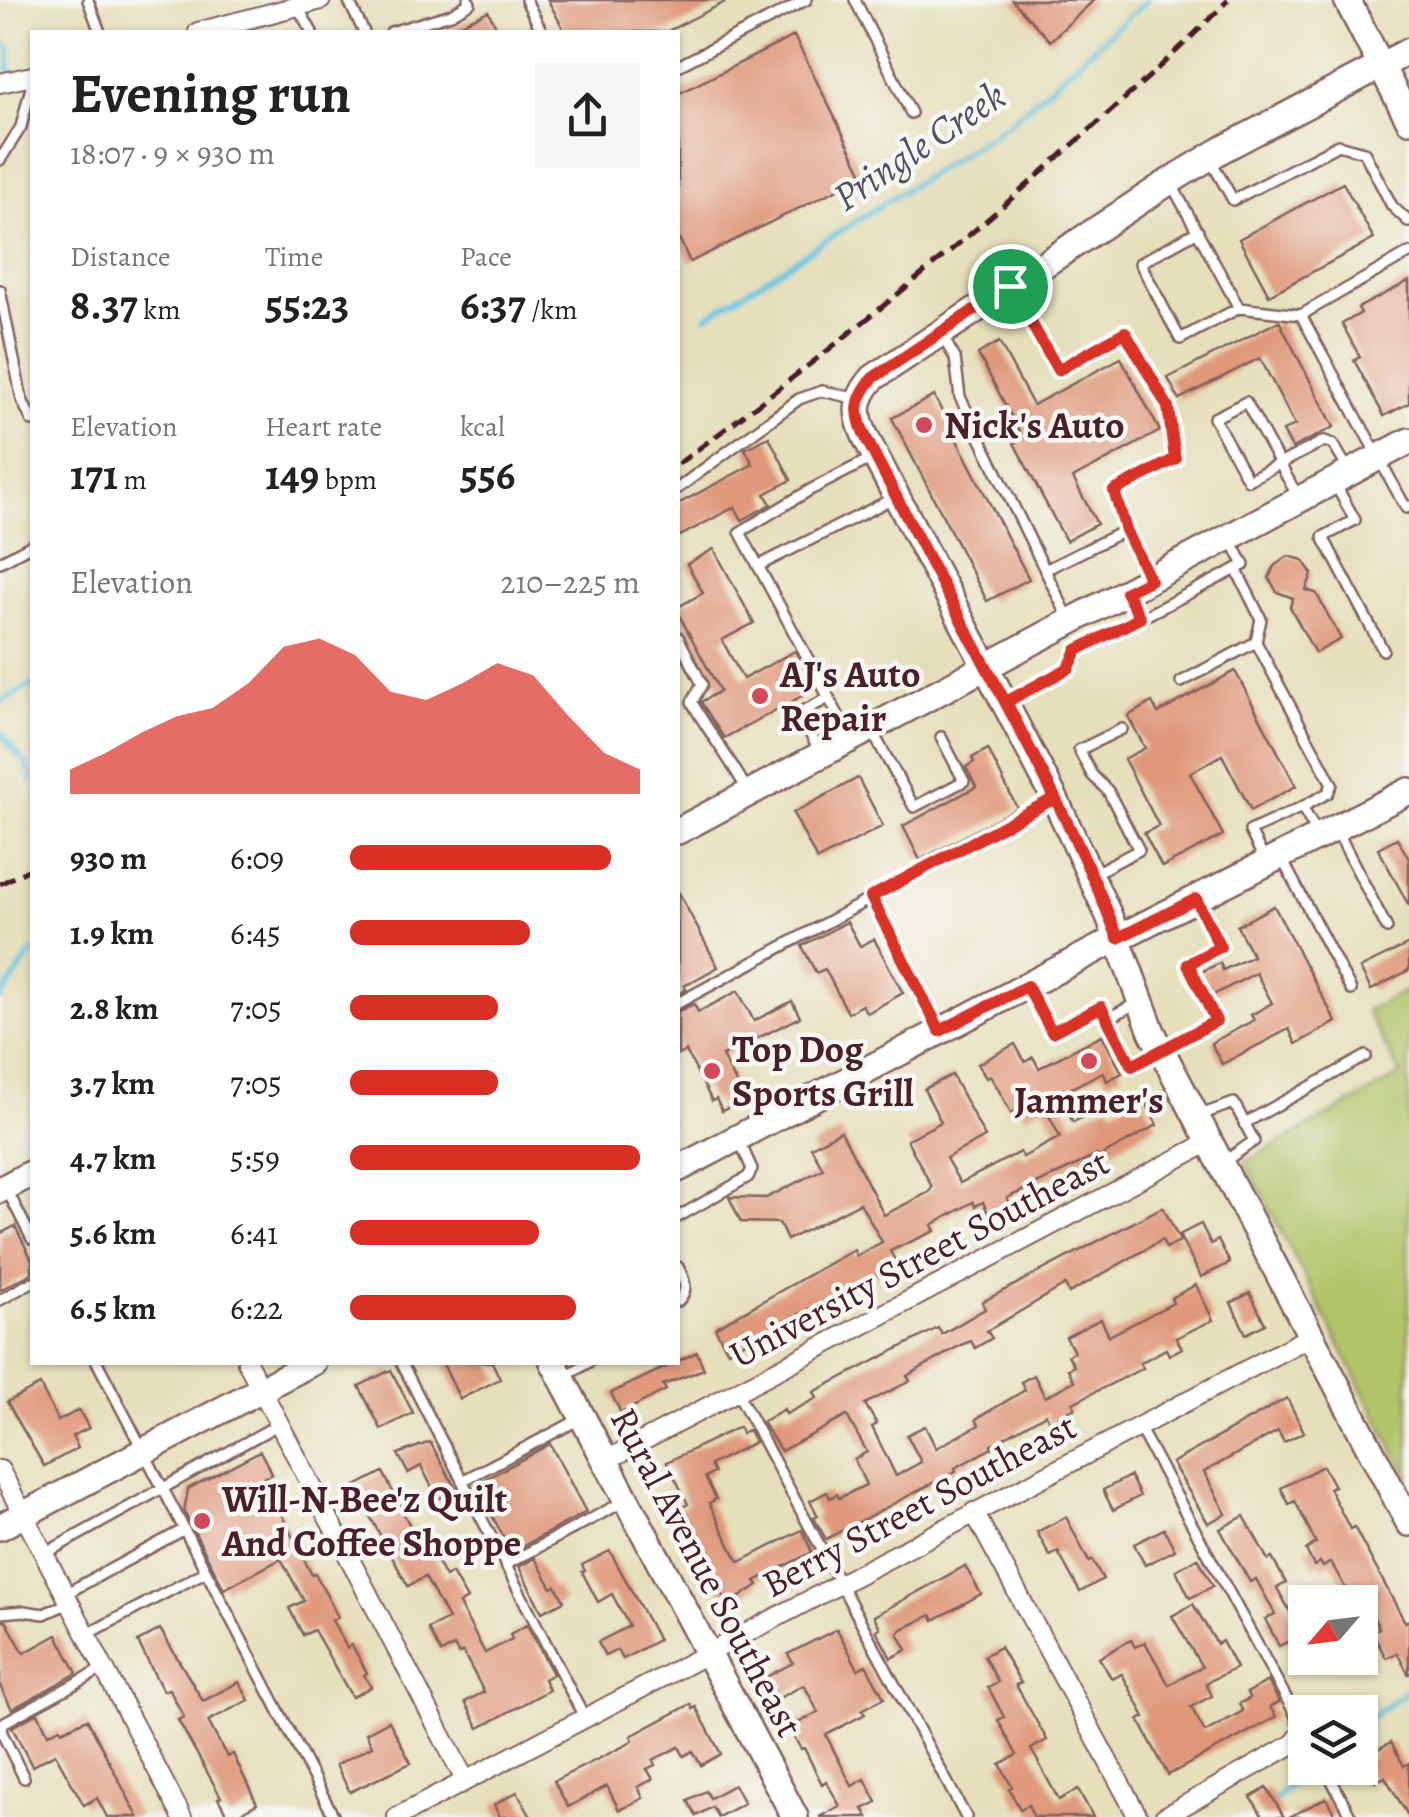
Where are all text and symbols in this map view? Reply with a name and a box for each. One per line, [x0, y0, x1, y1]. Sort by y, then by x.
text: Evening run [70, 56, 351, 131]
button: share [535, 63, 640, 168]
water label: Pringle Creek [822, 68, 1016, 224]
text: 18:07 · 9 × 930 m [70, 131, 275, 175]
text: Distance [70, 238, 170, 276]
text: Time [265, 238, 323, 276]
text: Pace [460, 238, 512, 276]
pin [968, 244, 1053, 329]
icon: arrive [983, 259, 1038, 314]
text: 8.37 [70, 276, 138, 333]
text: 55:23 [265, 276, 349, 333]
text: 6:37 [460, 276, 526, 333]
text: km [138, 291, 180, 329]
text: /km [526, 291, 578, 329]
place label: Nick's Auto [944, 399, 1125, 451]
text: Elevation [70, 408, 177, 446]
text: Heart rate [265, 408, 382, 446]
text: kcal [460, 408, 505, 446]
marker: Nick's Auto [913, 414, 935, 436]
text: 171 [70, 446, 118, 503]
text: 149 [265, 446, 319, 503]
text: 556 [460, 446, 515, 503]
text: m [118, 461, 147, 499]
text: bpm [319, 461, 377, 499]
text: Elevation [70, 560, 193, 604]
text: 210–225 m [500, 560, 640, 604]
place label: AJ's Auto Repair [779, 648, 921, 744]
marker: AJ's Auto Repair [749, 685, 771, 707]
text: 930 m [70, 836, 147, 880]
text: 6:09 [230, 836, 284, 880]
text: 1.9 km [70, 911, 154, 955]
text: 6:45 [230, 911, 281, 955]
text: 2.8 km [70, 986, 159, 1030]
text: 7:05 [230, 986, 282, 1030]
place label: Top Dog Sports Grill [732, 1023, 914, 1119]
marker: Jammer's [1078, 1050, 1100, 1072]
marker: Top Dog Sports Grill [701, 1060, 723, 1082]
text: 3.7 km [70, 1061, 155, 1105]
text: 7:05 [230, 1061, 282, 1105]
place label: Jammer's [1014, 1074, 1164, 1126]
text: 4.7 km [70, 1136, 156, 1180]
text: 5:59 [230, 1136, 280, 1180]
street label: University Street Southeast [720, 1136, 1118, 1380]
text: 5.6 km [70, 1211, 156, 1255]
text: 6:41 [230, 1211, 278, 1255]
text: 6.5 km [70, 1286, 156, 1330]
text: 6:22 [230, 1286, 283, 1330]
street label: Rural Avenue Southeast [598, 1398, 816, 1746]
street label: Berry Street Southeast [753, 1400, 1085, 1610]
place label: Will-N-Bee'z Quilt And Coffee Shoppe [221, 1473, 521, 1569]
marker: Will-N-Bee'z Quilt And Coffee Shoppe [191, 1510, 213, 1532]
north arrow [1288, 1585, 1378, 1675]
map controls [1288, 1585, 1378, 1785]
button: layers [1288, 1695, 1378, 1785]

